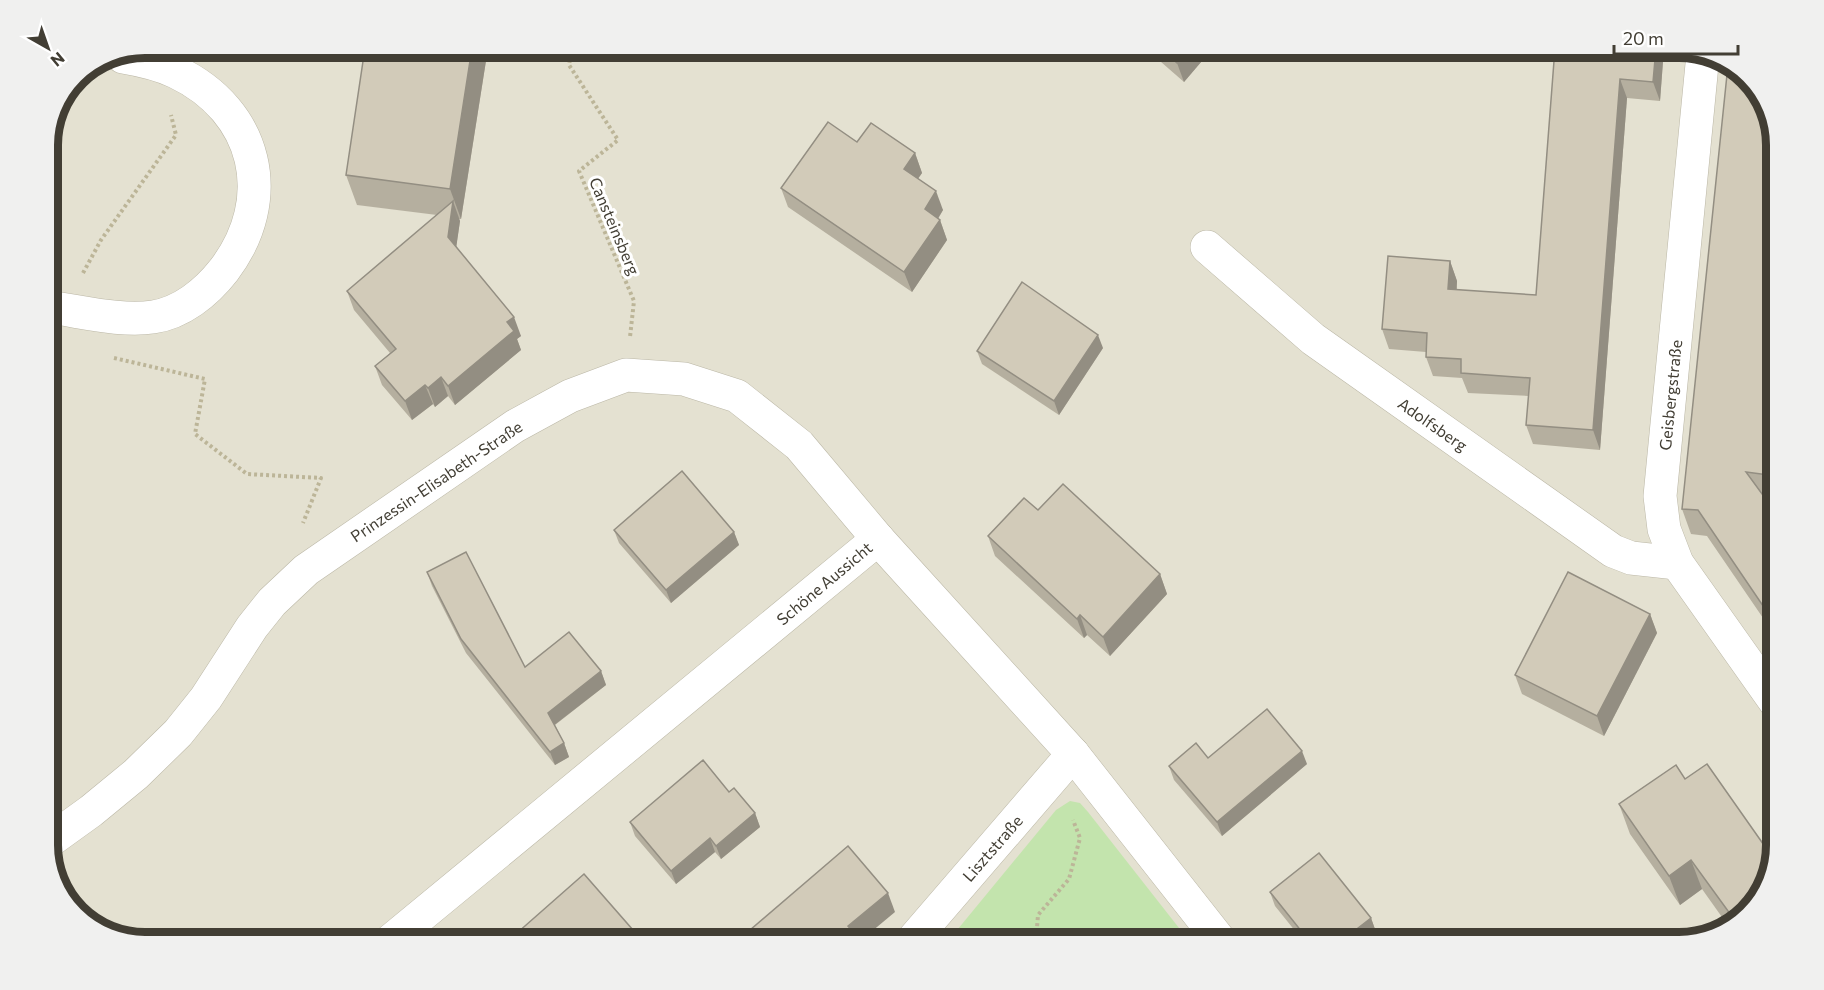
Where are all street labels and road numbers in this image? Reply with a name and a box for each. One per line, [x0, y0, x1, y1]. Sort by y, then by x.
street label: Cansteinsberg [586, 174, 644, 278]
street label: Geisbergstraße [1655, 339, 1685, 451]
street label: Adolfsberg [1395, 393, 1471, 455]
street label: Prinzessin-Elisabeth-Straße [347, 416, 525, 546]
street label: Schöne Aussicht [772, 537, 876, 628]
street label: Lisztstraße [958, 811, 1026, 885]

